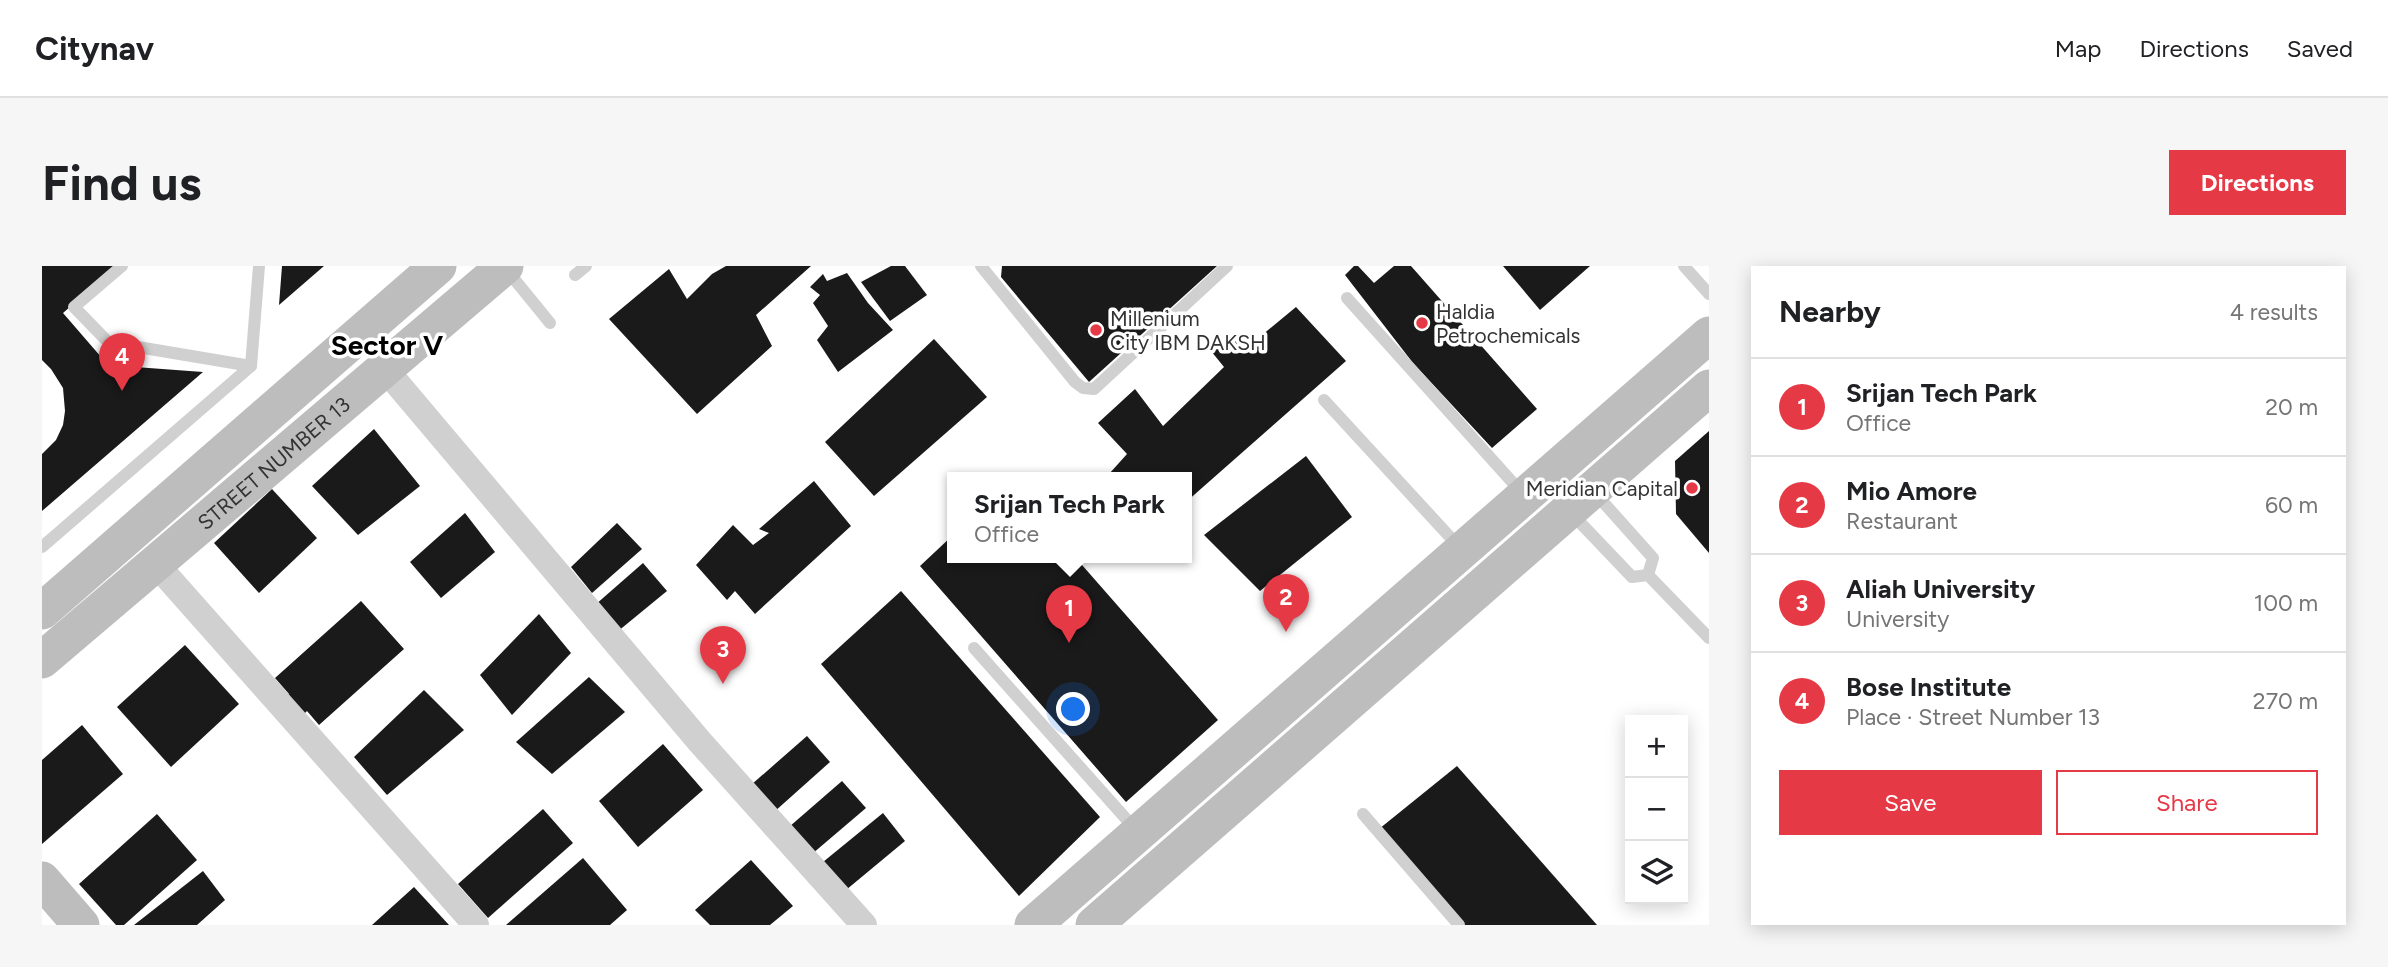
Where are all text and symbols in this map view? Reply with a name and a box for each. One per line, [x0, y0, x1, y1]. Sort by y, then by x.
text: Citynav [35, 29, 154, 68]
text: Map [2055, 34, 2101, 63]
text: Directions [2139, 34, 2249, 63]
text: Saved [2287, 34, 2353, 63]
button: Directions [2169, 150, 2346, 215]
text: Find us [42, 153, 201, 212]
text: Nearby [1779, 293, 1881, 330]
text: 4 results [2230, 298, 2318, 326]
place label: Haldia Petrochemicals [1436, 299, 1580, 348]
place label: Millenium City IBM DAKSH [1110, 306, 1266, 355]
marker: Haldia Petrochemicals [1414, 315, 1430, 331]
marker: Millenium City IBM DAKSH [1088, 322, 1104, 338]
district label: Sector V [331, 328, 443, 362]
pin: 4 [99, 333, 145, 391]
text: Srijan Tech Park [1846, 377, 2037, 409]
street label: STREET NUMBER 13 [192, 391, 355, 535]
text: 1 [1797, 393, 1807, 421]
text: 20 m [2265, 393, 2318, 421]
text: Office [1846, 409, 1911, 437]
popup [947, 472, 1192, 563]
text: Mio Amore [1846, 475, 1977, 507]
place label: Meridian Capital [1526, 476, 1678, 501]
marker: Meridian Capital [1684, 480, 1700, 496]
text: Srijan Tech Park [974, 488, 1165, 520]
text: 2 [1795, 491, 1809, 519]
text: 60 m [2265, 491, 2318, 519]
text: Restaurant [1846, 507, 1958, 535]
text: Office [974, 520, 1039, 548]
text: Aliah University [1846, 573, 2035, 605]
pin: 2 [1263, 574, 1309, 632]
pin: 1 [1046, 585, 1092, 643]
text: 3 [1796, 589, 1808, 617]
text: 100 m [2254, 589, 2318, 617]
text: University [1846, 605, 1949, 633]
pin: 3 [700, 626, 746, 684]
text: Bose Institute [1846, 671, 2011, 703]
text: 4 [1795, 687, 1809, 715]
text: 270 m [2253, 687, 2318, 715]
your location [1056, 692, 1090, 726]
text: Place · Street Number 13 [1846, 703, 2100, 731]
map controls [1625, 715, 1688, 904]
button: + [1625, 715, 1688, 778]
button: Save [1779, 770, 2042, 835]
button: Share [2056, 770, 2318, 835]
button: − [1625, 778, 1688, 841]
button: layers [1625, 841, 1688, 904]

